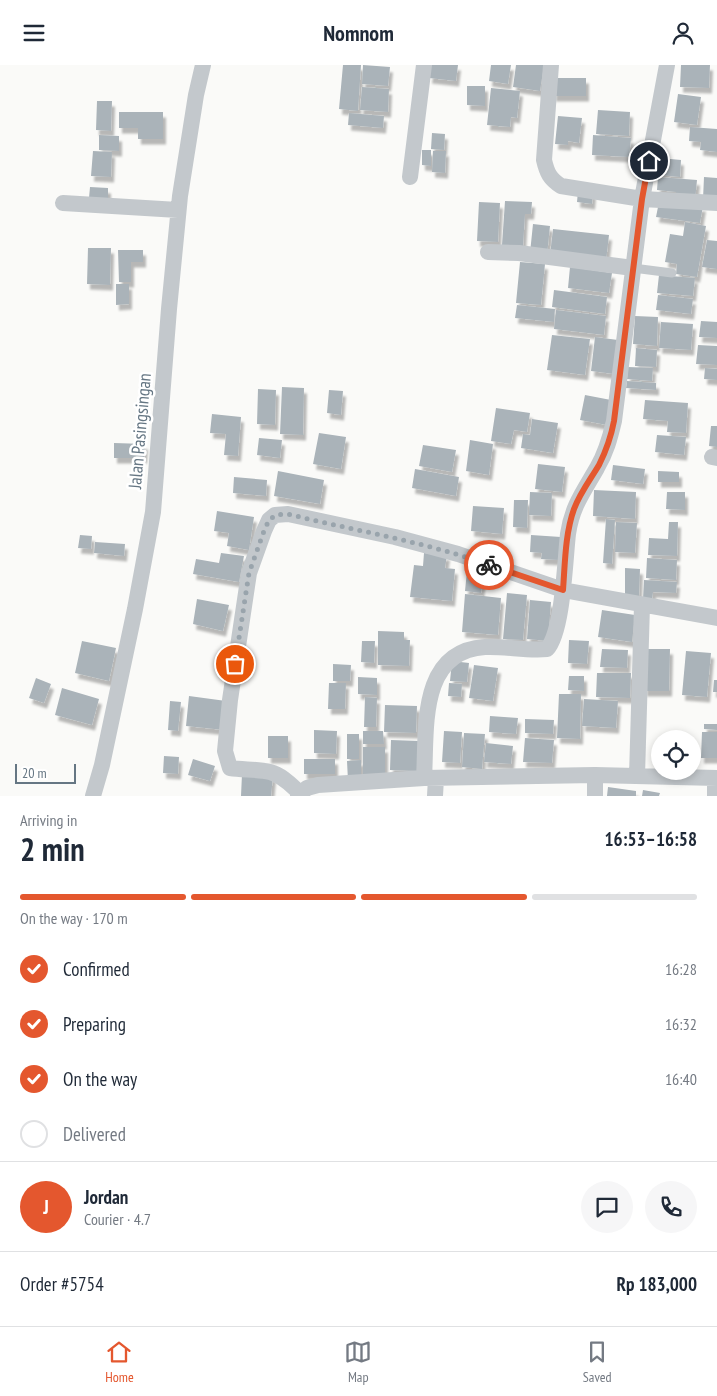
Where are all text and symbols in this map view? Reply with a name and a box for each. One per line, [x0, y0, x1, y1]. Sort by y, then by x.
icon: menu [20, 19, 48, 47]
text: Nomnom [323, 19, 394, 47]
icon: person [669, 19, 697, 47]
pin [628, 140, 670, 182]
icon: home [635, 147, 663, 175]
street label: Jalan Pasingsingan [123, 372, 156, 491]
courier [464, 540, 514, 590]
icon: bike [475, 551, 503, 579]
pin [214, 643, 256, 685]
icon: bag [221, 650, 249, 678]
map controls [651, 730, 701, 780]
button: locate [651, 730, 701, 780]
scale bar [15, 761, 76, 784]
text: 20 m [22, 764, 47, 782]
text: Arriving in [20, 810, 77, 830]
text: 16:53–16:58 [604, 827, 697, 851]
text: 2 min [20, 828, 85, 870]
text: On the way · 170 m [20, 908, 128, 928]
icon: check [20, 955, 48, 983]
text: Confirmed [63, 957, 130, 981]
text: 16:28 [665, 959, 697, 979]
icon: check [20, 1010, 48, 1038]
text: Preparing [63, 1012, 126, 1036]
text: 16:32 [665, 1014, 697, 1034]
icon: check [20, 1065, 48, 1093]
text: On the way [63, 1067, 137, 1091]
text: 16:40 [665, 1069, 697, 1089]
text: Delivered [63, 1122, 126, 1146]
button: chat [581, 1181, 633, 1233]
button: phone [645, 1181, 697, 1233]
text: Jordan [84, 1185, 128, 1209]
text: J [43, 1195, 49, 1219]
text: Courier · 4.7 [84, 1209, 151, 1229]
text: Order #5754 [20, 1272, 104, 1296]
text: Rp 183,000 [616, 1272, 697, 1296]
tab: Home [105, 1338, 134, 1386]
tab: Map [344, 1338, 372, 1386]
tab: Saved [583, 1338, 612, 1386]

